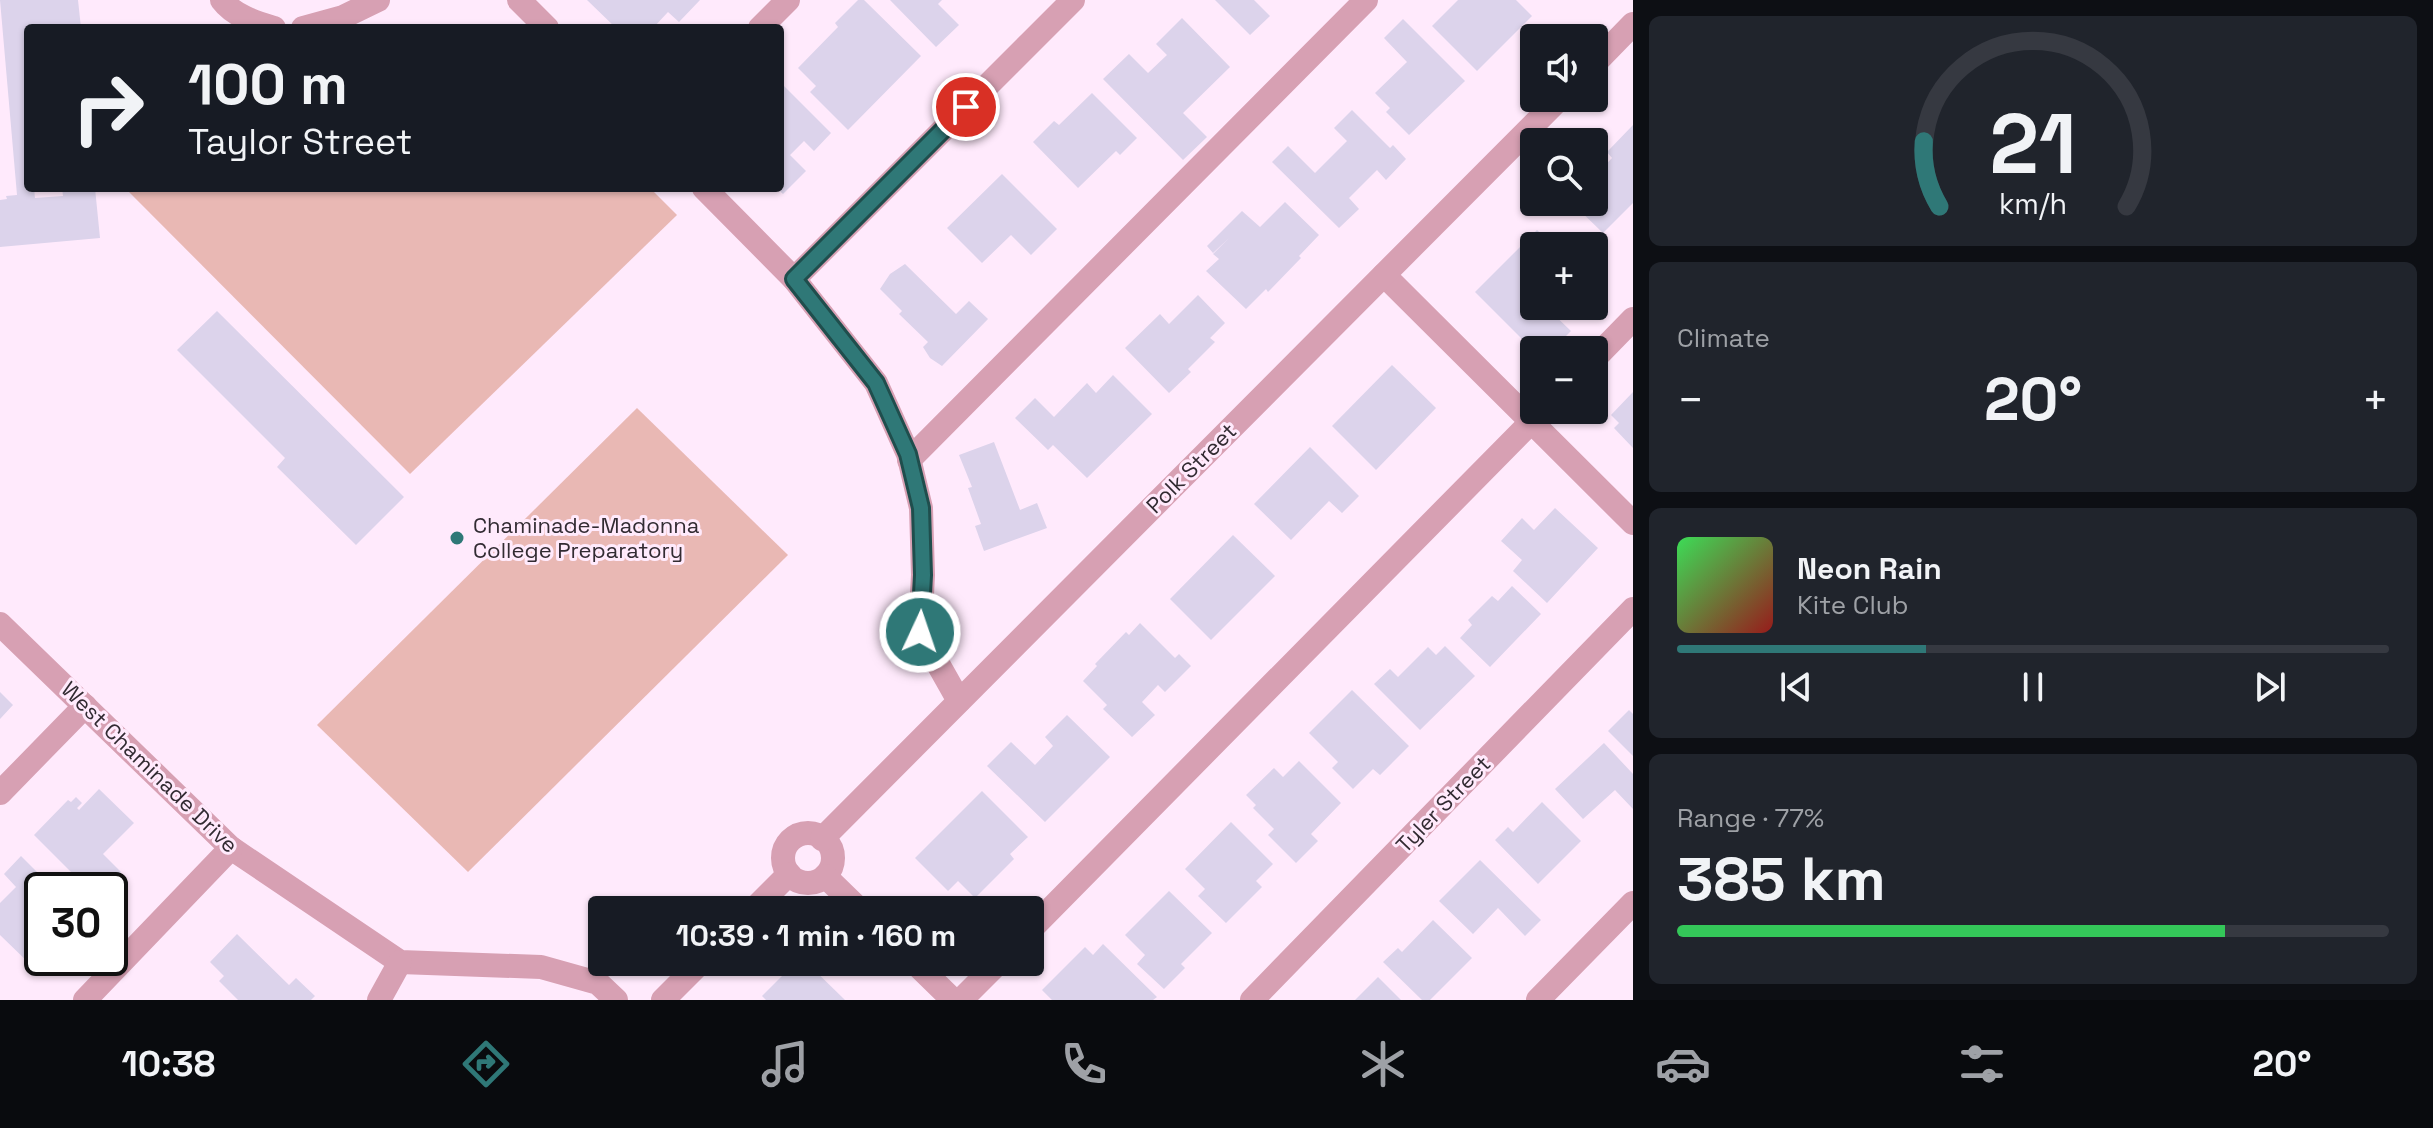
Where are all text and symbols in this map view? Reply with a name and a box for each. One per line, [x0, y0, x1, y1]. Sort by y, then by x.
map controls [1520, 24, 1608, 424]
button: sound [1520, 24, 1608, 112]
text: 100 m [188, 49, 348, 120]
icon: right [56, 56, 160, 160]
pin [932, 73, 1000, 141]
icon: arrive [944, 85, 988, 129]
text: 21 [1989, 91, 2077, 197]
text: Taylor Street [188, 119, 412, 165]
button: search [1520, 128, 1608, 216]
text: km/h [1999, 186, 2067, 222]
button: + [1520, 232, 1608, 320]
text: Climate [1677, 321, 1770, 355]
button: − [1520, 336, 1608, 424]
text: 20° [1984, 361, 2082, 438]
text: − [1677, 372, 1704, 428]
text: + [2362, 372, 2389, 428]
street label: Polk Street [1140, 417, 1242, 519]
place label: Chaminade-Madonna College Preparatory [473, 511, 700, 564]
marker: Chaminade-Madonna College Preparatory [448, 529, 466, 547]
text: Neon Rain [1797, 549, 1942, 588]
text: Kite Club [1797, 588, 1909, 622]
position arrow [878, 590, 962, 674]
icon: previous [1774, 665, 1818, 709]
icon: pause [2011, 665, 2055, 709]
icon: next [2248, 665, 2292, 709]
street label: West Chaminade Drive [56, 675, 244, 859]
street label: Tyler Street [1390, 750, 1496, 858]
text: Range · 77% [1677, 801, 1824, 835]
text: 385 km [1677, 841, 1886, 918]
speed limit sign: 30 [24, 872, 128, 976]
text: 10:39 · 1 min · 160 m [676, 916, 956, 955]
icon: directions [458, 1036, 514, 1092]
icon: music [757, 1036, 813, 1092]
icon: phone [1056, 1036, 1112, 1092]
icon: climate [1355, 1036, 1411, 1092]
icon: car [1655, 1036, 1711, 1092]
icon: filters [1954, 1036, 2010, 1092]
text: 10:38 [122, 1041, 215, 1087]
text: 20° [2253, 1041, 2311, 1087]

